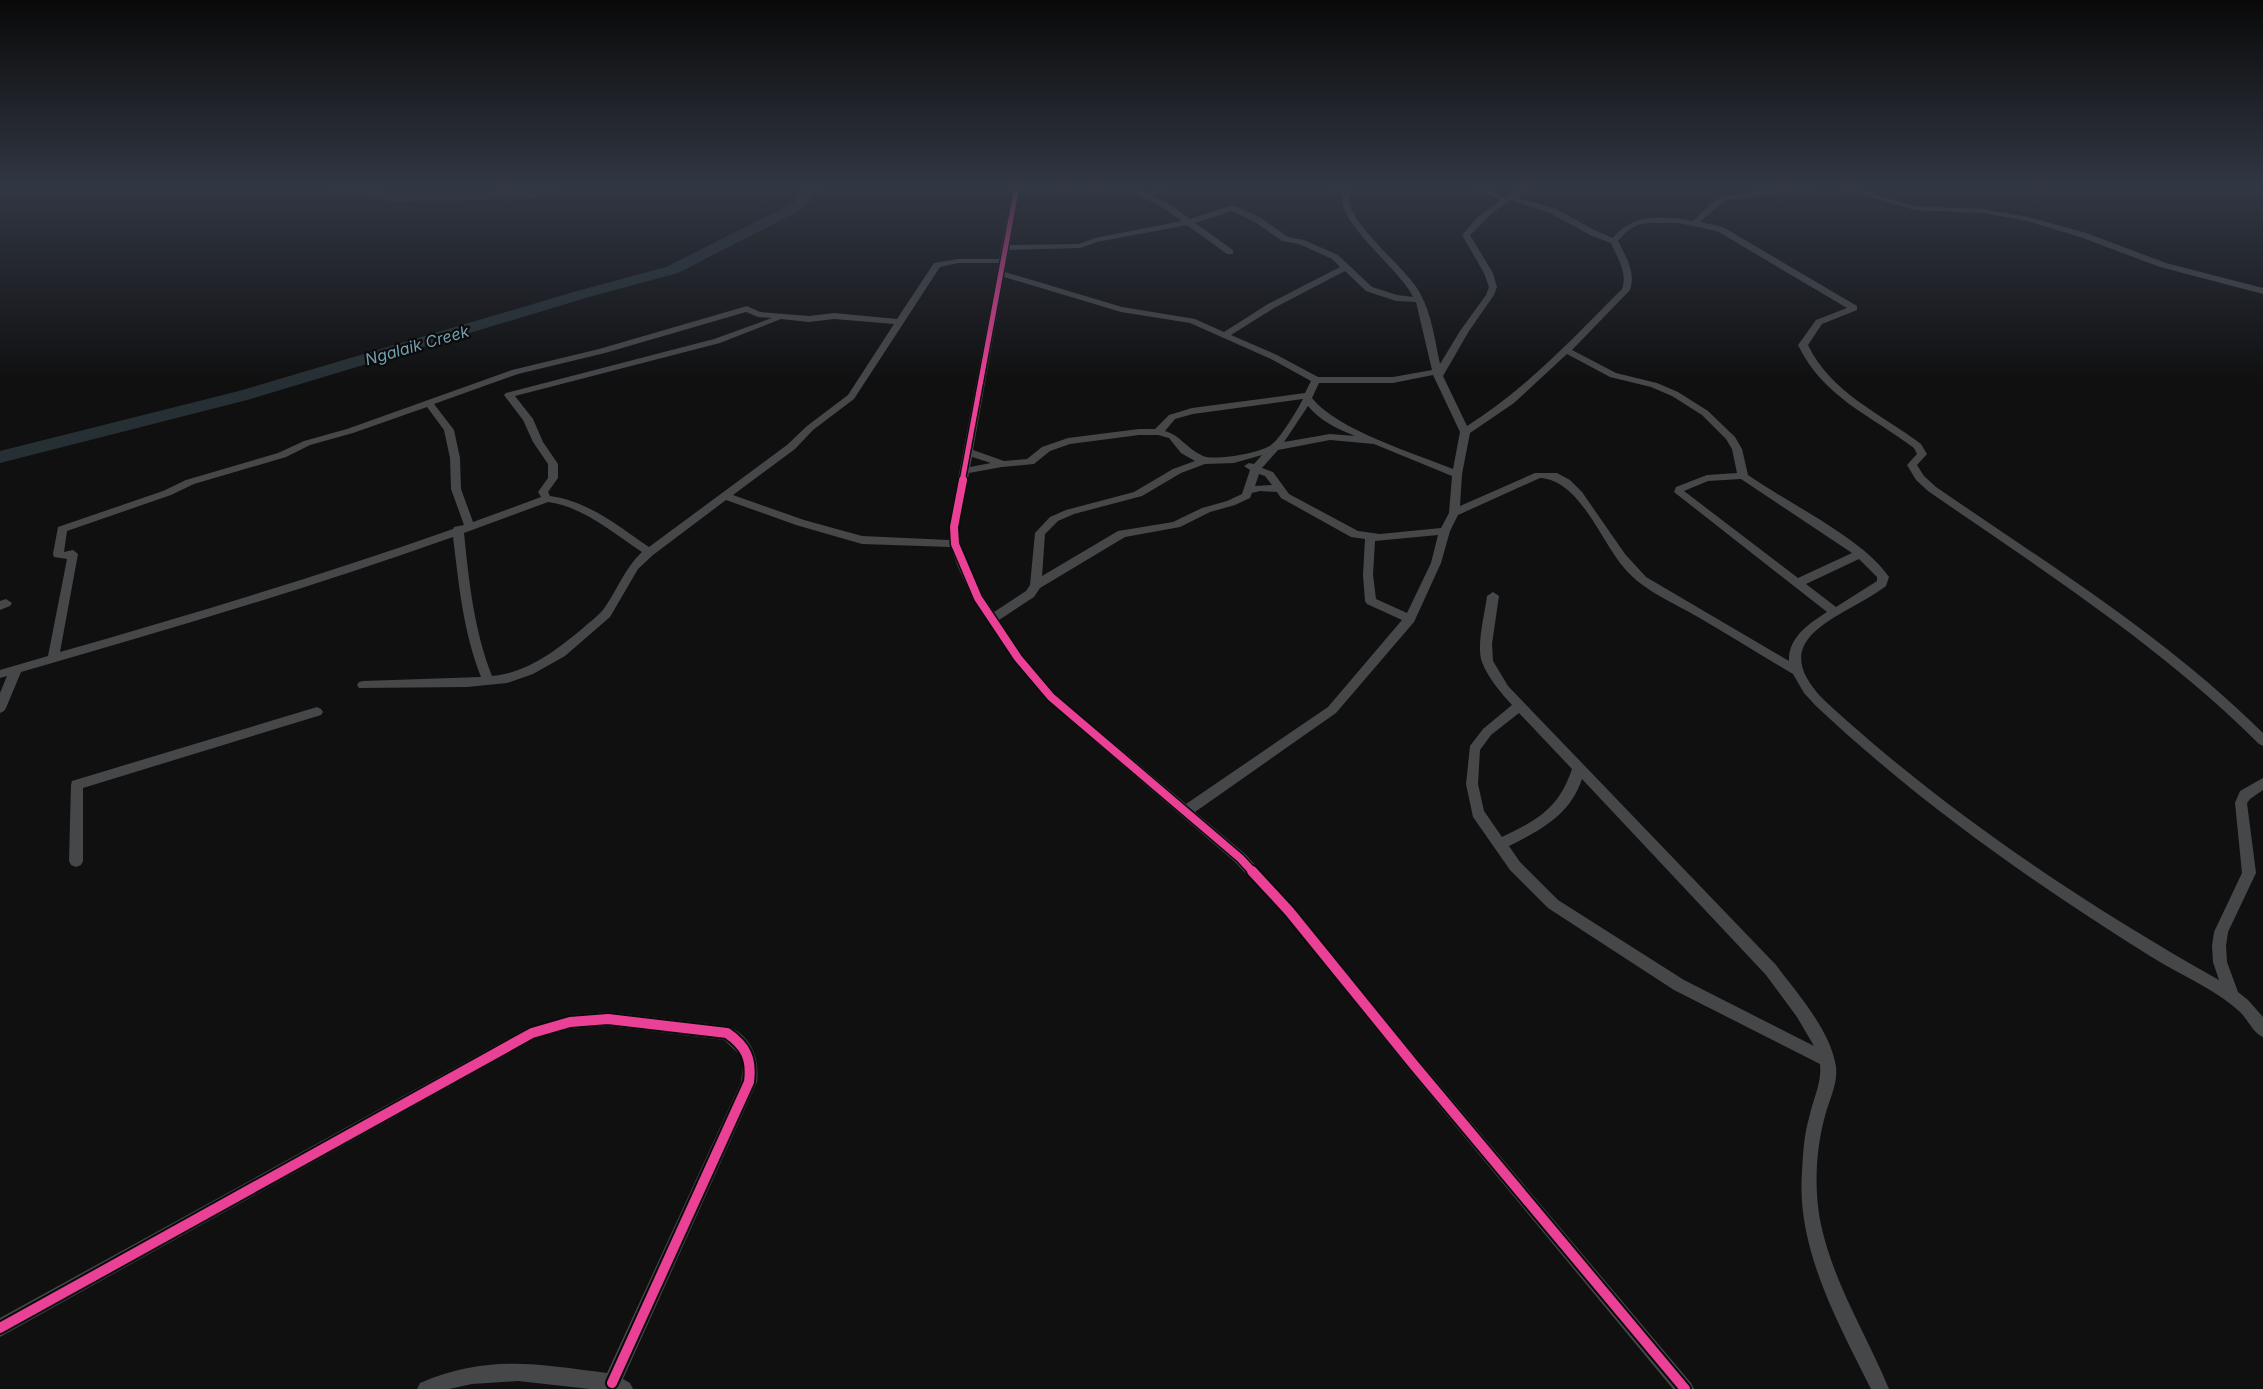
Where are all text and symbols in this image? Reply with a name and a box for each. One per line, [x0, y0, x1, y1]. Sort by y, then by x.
water label: Ngalaik Creek [363, 321, 471, 369]

